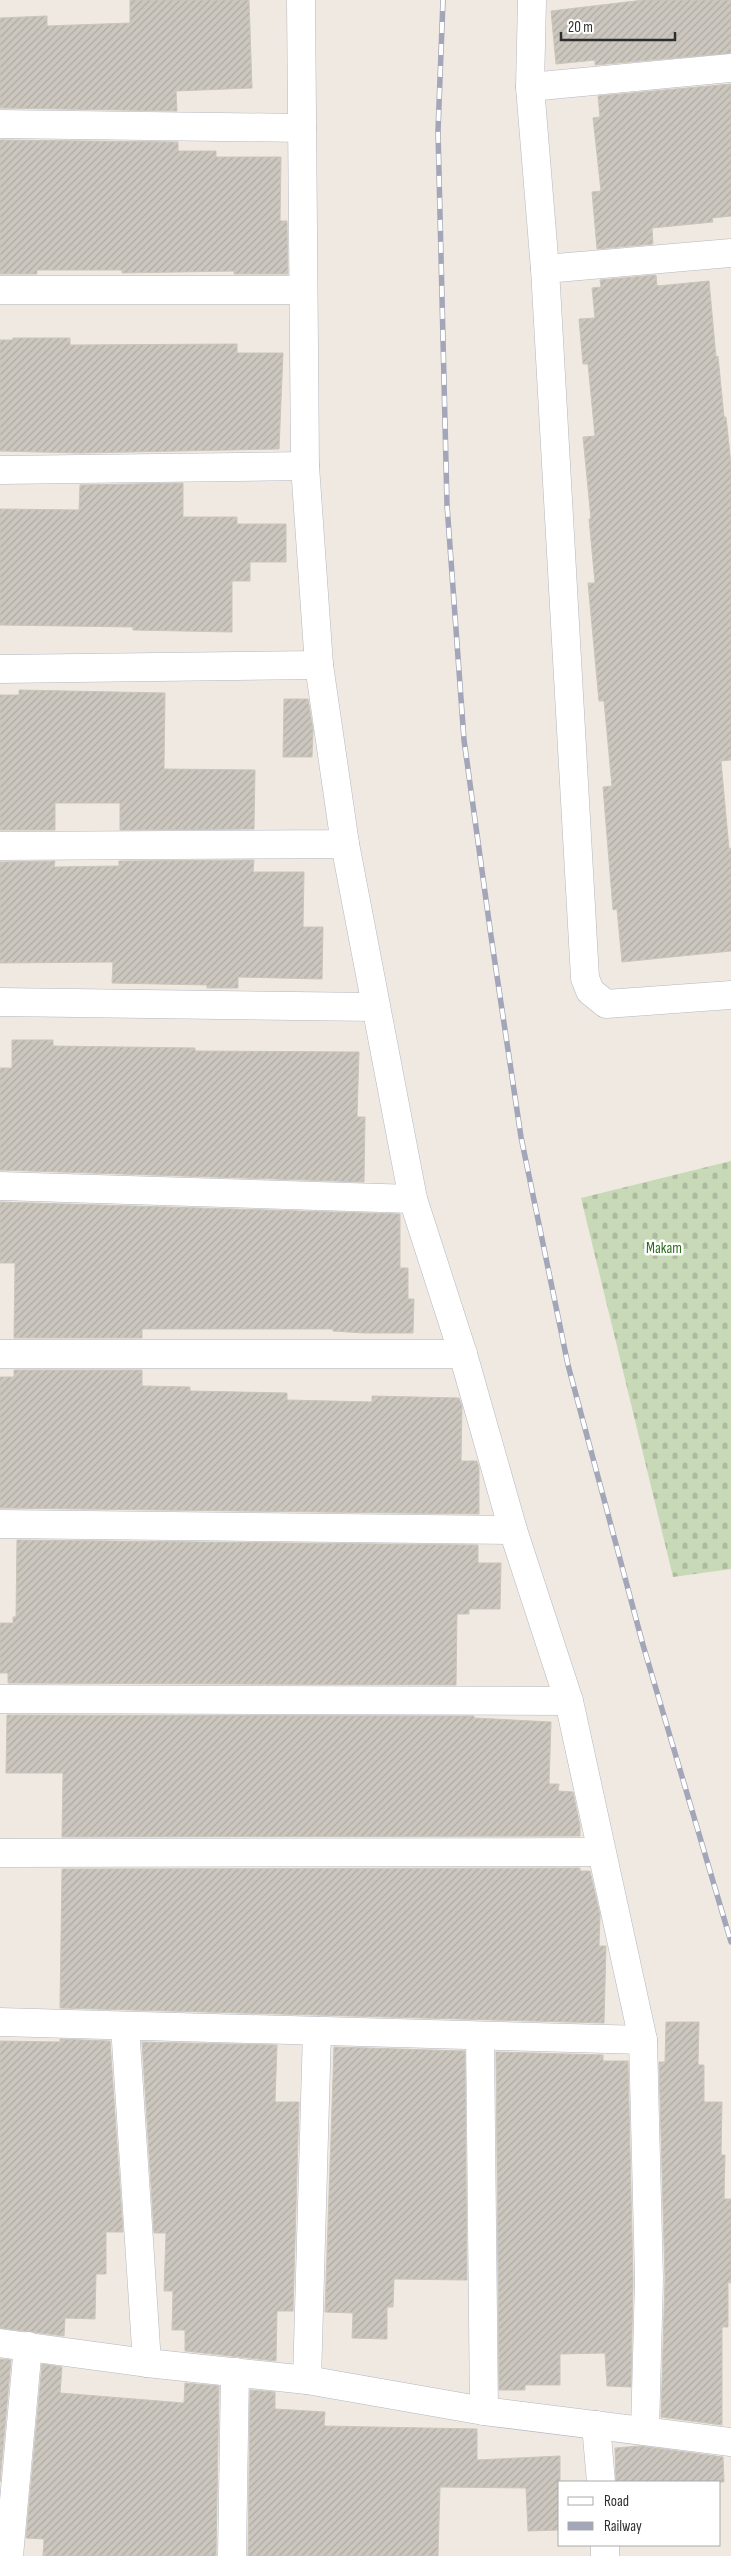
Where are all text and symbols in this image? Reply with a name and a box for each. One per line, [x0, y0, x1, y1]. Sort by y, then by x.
scale bar [561, 10, 675, 42]
text: 20 m [568, 18, 593, 37]
park label: Makam [646, 1239, 682, 1258]
legend [558, 2481, 721, 2546]
text: Road [604, 2492, 629, 2511]
text: Railway [604, 2517, 642, 2536]

